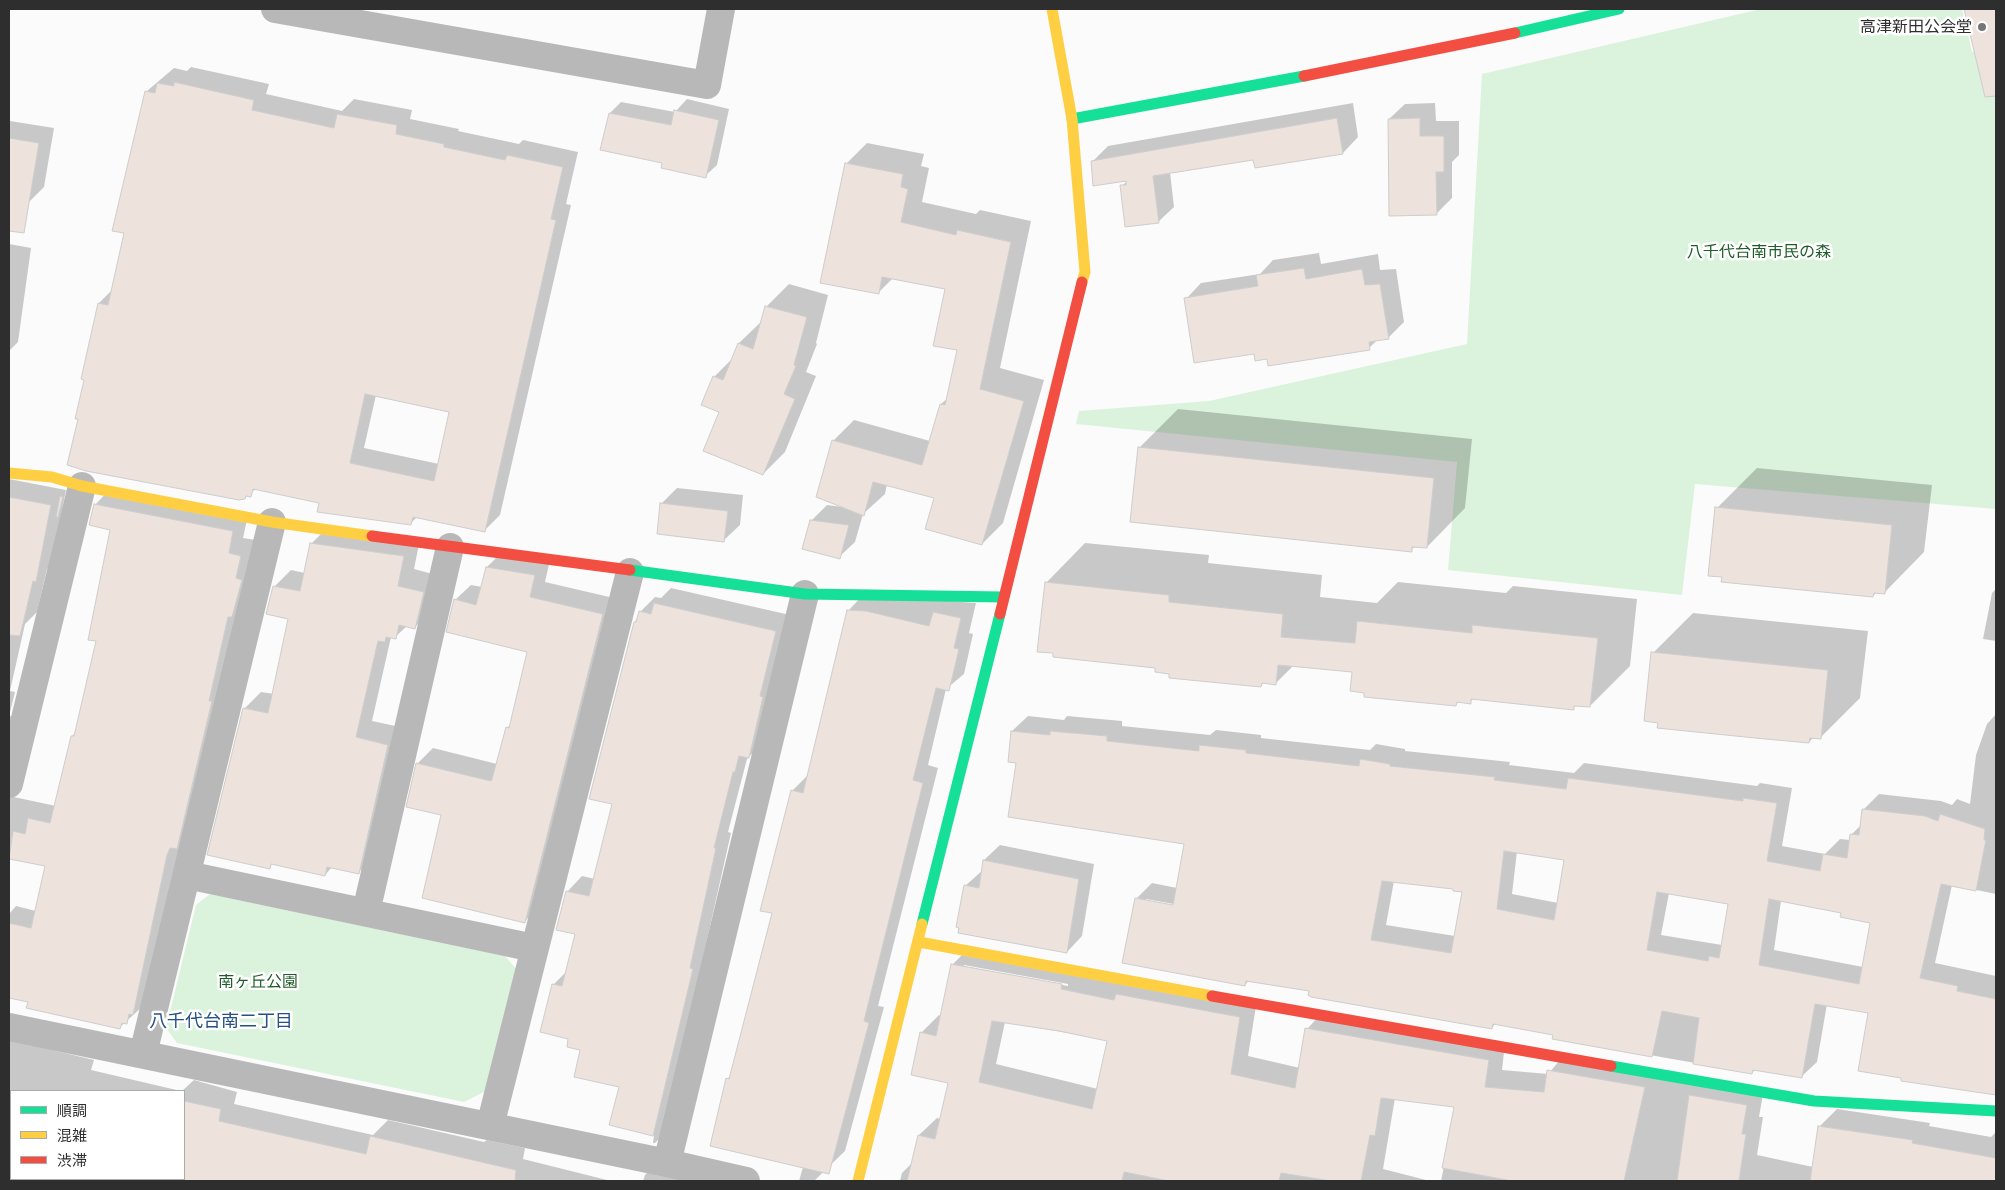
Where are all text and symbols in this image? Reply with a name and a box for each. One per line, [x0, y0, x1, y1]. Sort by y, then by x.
place label: 高津新田公会堂 [1860, 17, 1972, 37]
marker: 高津新田公会堂 [1976, 21, 1988, 33]
park label: 八千代台南市民の森 [1687, 242, 1831, 262]
park label: 南ヶ丘公園 [218, 972, 298, 992]
district label: 八千代台南二丁目 [149, 1010, 293, 1032]
legend [10, 1090, 185, 1180]
text: 順調 [57, 1102, 87, 1119]
text: 混雑 [57, 1127, 87, 1144]
text: 渋滞 [57, 1152, 87, 1169]

